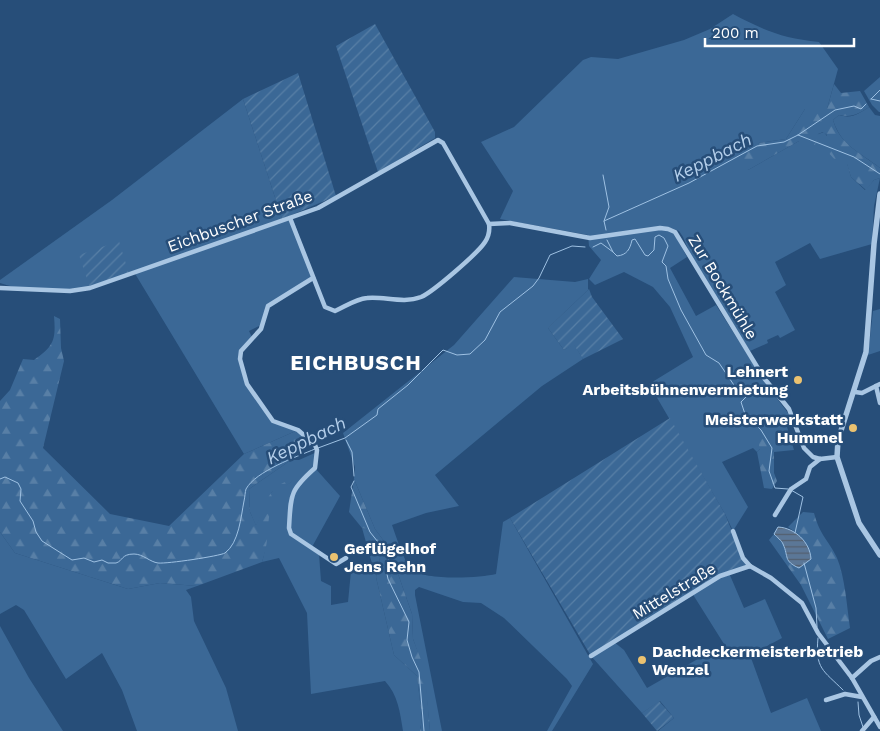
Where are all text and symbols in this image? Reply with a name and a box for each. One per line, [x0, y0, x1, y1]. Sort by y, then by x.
scale bar [705, 15, 854, 47]
text: 200 m [712, 24, 759, 42]
water label: Keppbach [669, 128, 755, 186]
street label: Eichbuscher Straße [165, 186, 315, 256]
street label: Zur Bockmühle [684, 231, 762, 343]
district label: EICHBUSCH [290, 350, 422, 375]
place label: Lehnert Arbeitsbühnenvermietung [582, 362, 788, 399]
marker: Lehnert Arbeitsbühnenvermietung [792, 374, 804, 386]
place label: Meisterwerkstatt Hummel [705, 410, 844, 447]
water label: Keppbach [263, 412, 349, 468]
marker: Meisterwerkstatt Hummel [847, 422, 859, 434]
place label: Geflügelhof Jens Rehn [344, 539, 436, 576]
marker: Geflügelhof Jens Rehn [328, 551, 340, 563]
street label: Mittelstraße [629, 559, 719, 623]
place label: Dachdeckermeisterbetrieb Wenzel [652, 642, 863, 679]
marker: Dachdeckermeisterbetrieb Wenzel [636, 654, 648, 666]

